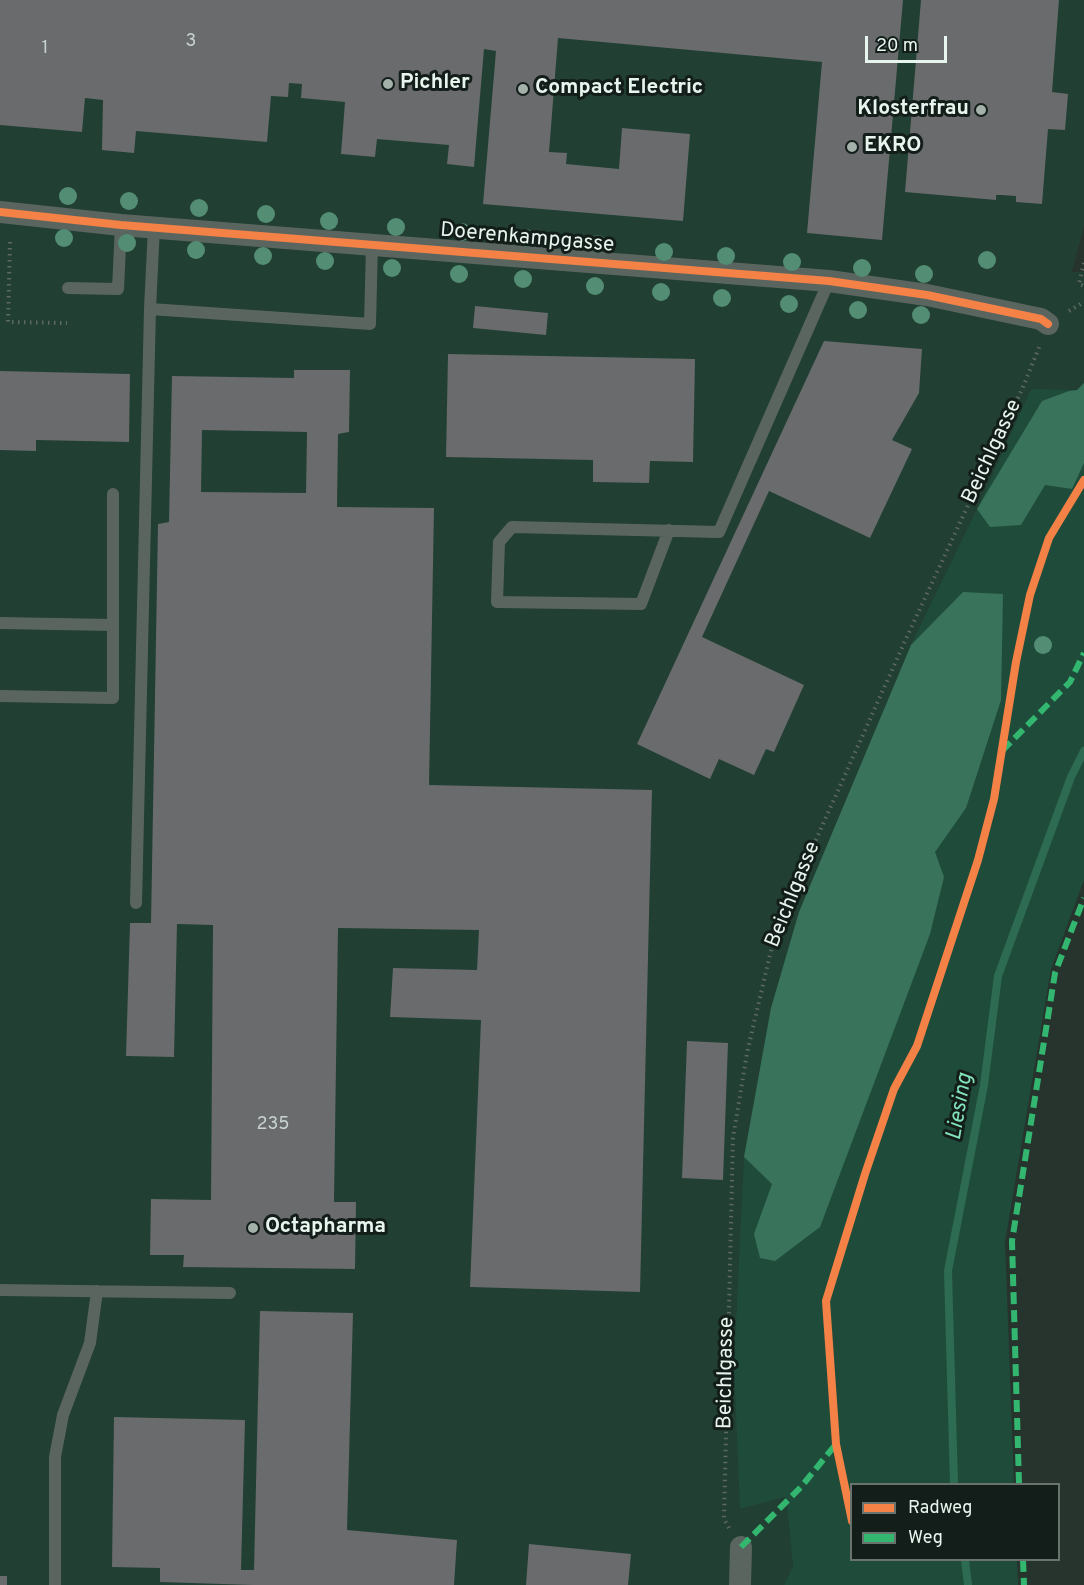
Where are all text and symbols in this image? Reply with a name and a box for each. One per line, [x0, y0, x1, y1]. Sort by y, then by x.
scale bar [868, 24, 950, 62]
house number: 3 [186, 31, 196, 53]
text: 20 m [876, 35, 918, 58]
house number: 1 [42, 38, 48, 60]
place label: Pichler [400, 71, 470, 97]
place label: Compact Electric [535, 76, 703, 102]
marker: Pichler [381, 77, 395, 91]
marker: Compact Electric [516, 82, 530, 96]
place label: Klosterfrau [857, 97, 969, 123]
marker: Klosterfrau [974, 103, 988, 117]
place label: EKRO [864, 134, 922, 160]
marker: EKRO [845, 140, 859, 154]
street label: Doerenkampgasse [439, 219, 615, 259]
street label: Beichlgasse [958, 396, 1028, 508]
street label: Beichlgasse [761, 838, 827, 952]
water label: Liesing [942, 1071, 980, 1143]
house number: 235 [256, 1114, 290, 1136]
place label: Octapharma [265, 1215, 386, 1241]
marker: Octapharma [246, 1221, 260, 1235]
street label: Beichlgasse [713, 1317, 741, 1429]
legend [850, 1483, 1060, 1561]
text: Radweg [908, 1497, 972, 1520]
text: Weg [908, 1527, 943, 1550]

